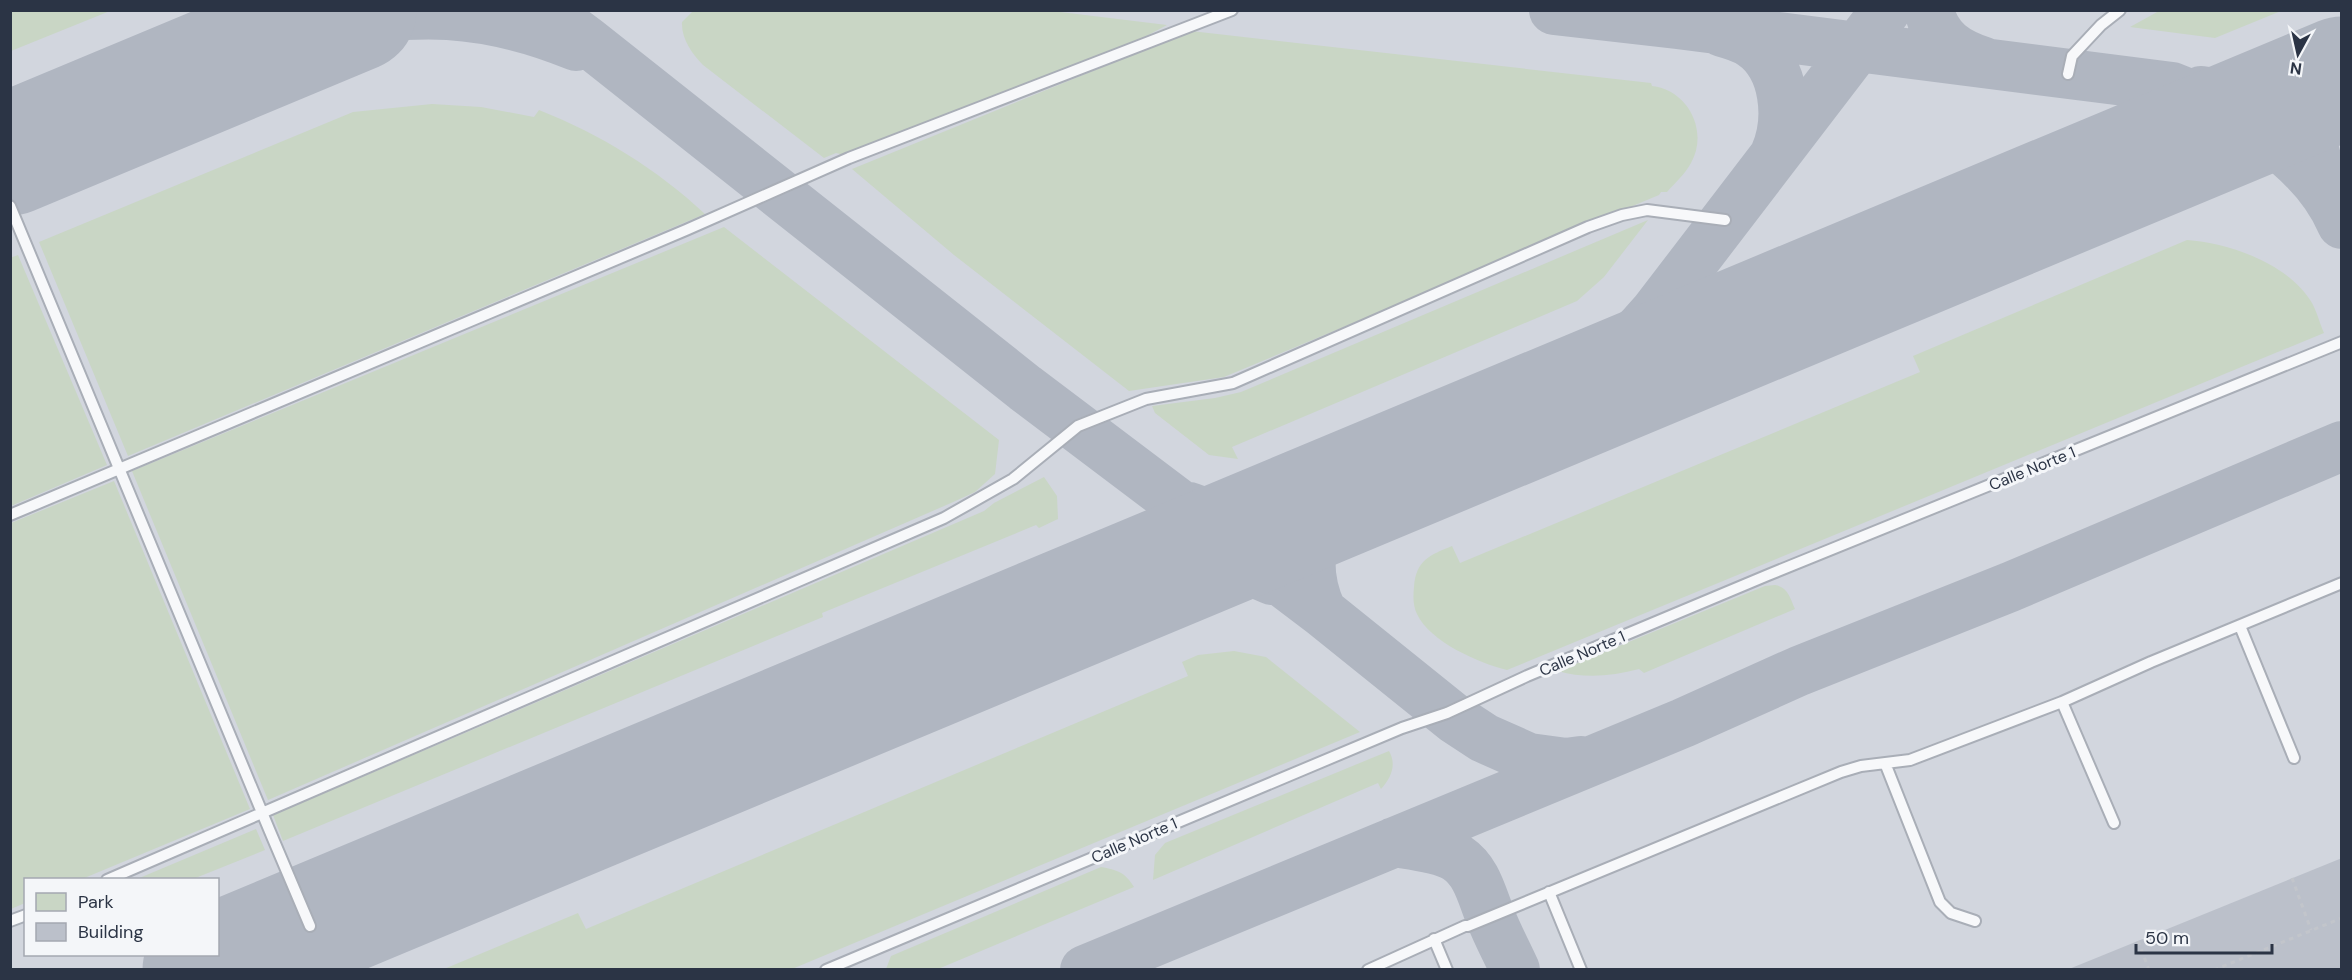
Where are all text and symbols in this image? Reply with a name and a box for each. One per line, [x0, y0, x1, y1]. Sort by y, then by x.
north arrow [2268, 24, 2328, 84]
text: N [2289, 57, 2303, 80]
street label: Calle Norte 1 [1986, 442, 2079, 495]
street label: Calle Norte 1 [1536, 626, 1628, 681]
street label: Calle Norte 1 [1088, 813, 1180, 868]
legend [24, 878, 219, 956]
text: Park [78, 890, 114, 914]
scale bar [2136, 917, 2272, 955]
text: Building [78, 920, 143, 944]
text: 50 m [2145, 926, 2189, 950]

